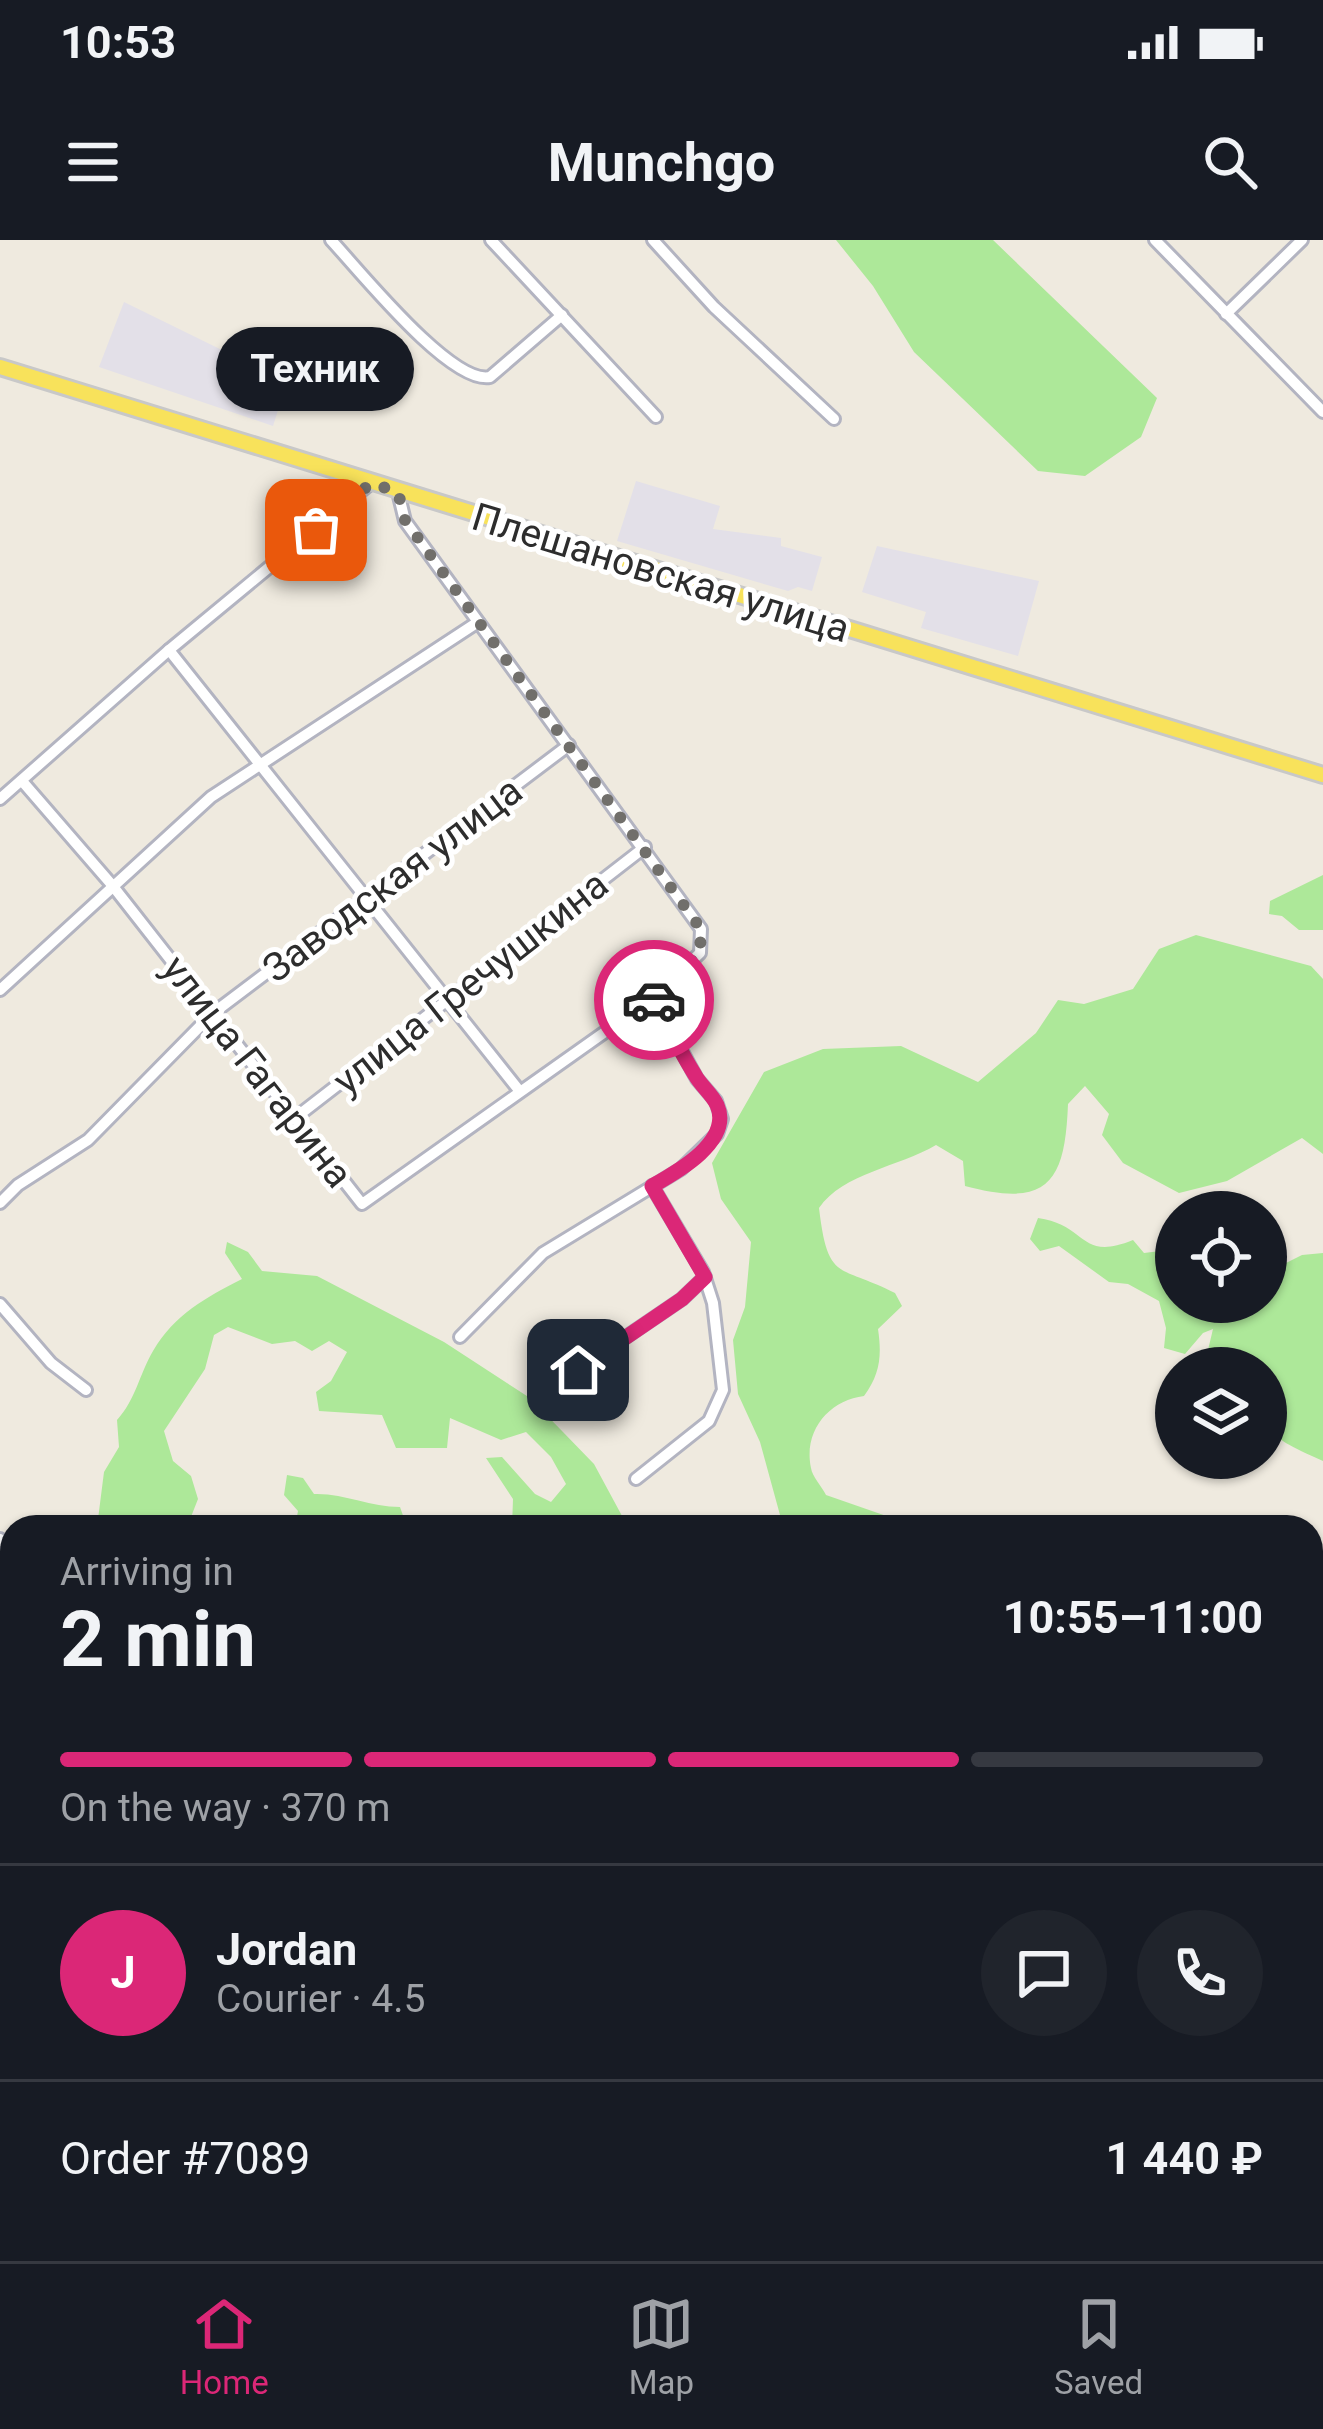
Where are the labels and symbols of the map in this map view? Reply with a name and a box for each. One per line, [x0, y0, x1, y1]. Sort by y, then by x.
callout: Техник [217, 326, 415, 410]
pin [265, 479, 367, 581]
street label: Плешановская улица [467, 494, 855, 652]
street label: Заводская улица [254, 768, 531, 992]
street label: улица Гречушкина [324, 861, 617, 1104]
courier [594, 940, 714, 1060]
street label: улица Гагарина [152, 947, 362, 1197]
pin [527, 1319, 629, 1421]

